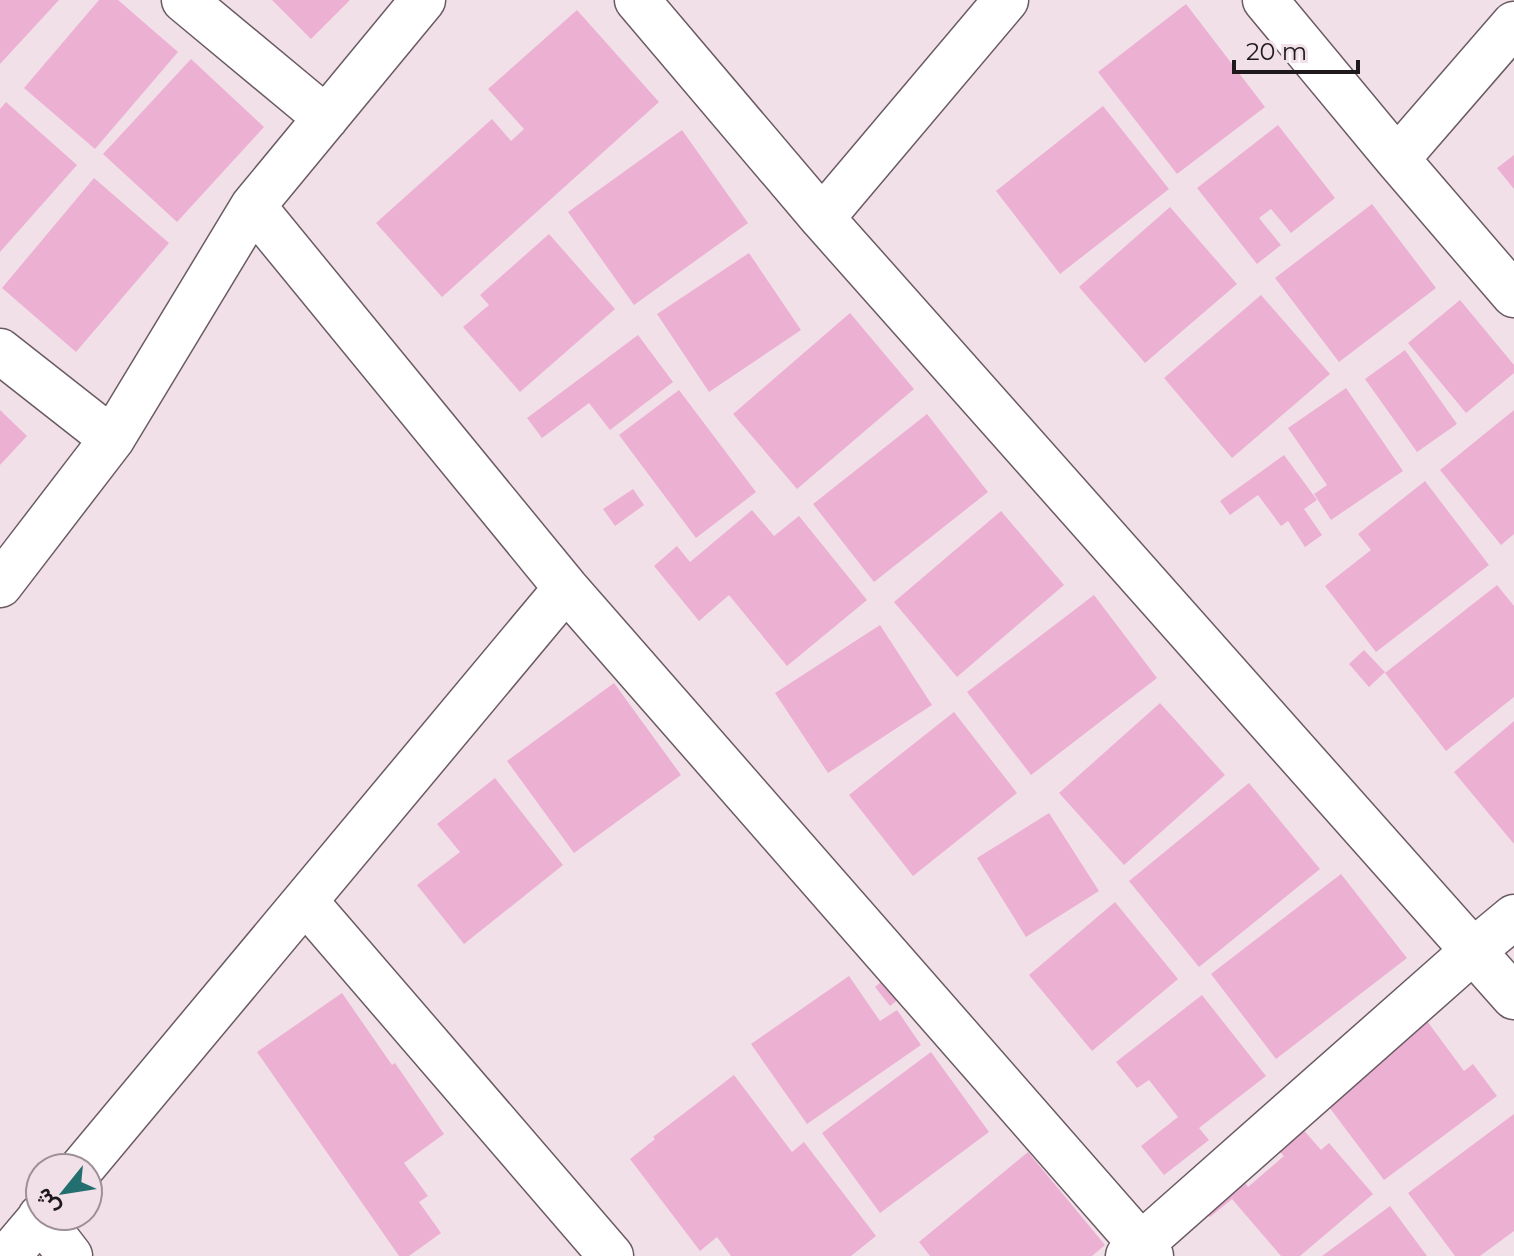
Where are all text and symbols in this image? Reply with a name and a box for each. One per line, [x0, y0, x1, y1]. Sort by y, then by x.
scale bar [1234, 24, 1358, 74]
text: 20 m [1246, 37, 1307, 66]
north arrow [24, 1152, 104, 1232]
text: ش [29, 1184, 65, 1220]

